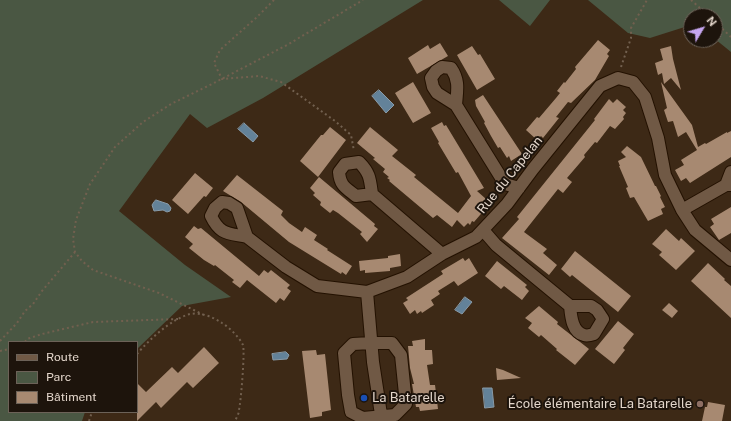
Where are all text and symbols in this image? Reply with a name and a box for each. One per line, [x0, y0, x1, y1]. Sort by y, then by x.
north arrow [683, 8, 723, 48]
text: N [704, 14, 719, 28]
street label: Rue du Capelan [474, 133, 546, 217]
legend [8, 341, 138, 413]
text: Route [46, 350, 79, 364]
text: Parc [46, 370, 71, 384]
text: Bâtiment [46, 390, 97, 404]
place label: La Batarelle [372, 390, 445, 406]
marker: La Batarelle [359, 393, 369, 403]
place label: École élémentaire La Batarelle [508, 396, 692, 412]
marker: École élémentaire La Batarelle [695, 399, 705, 409]

